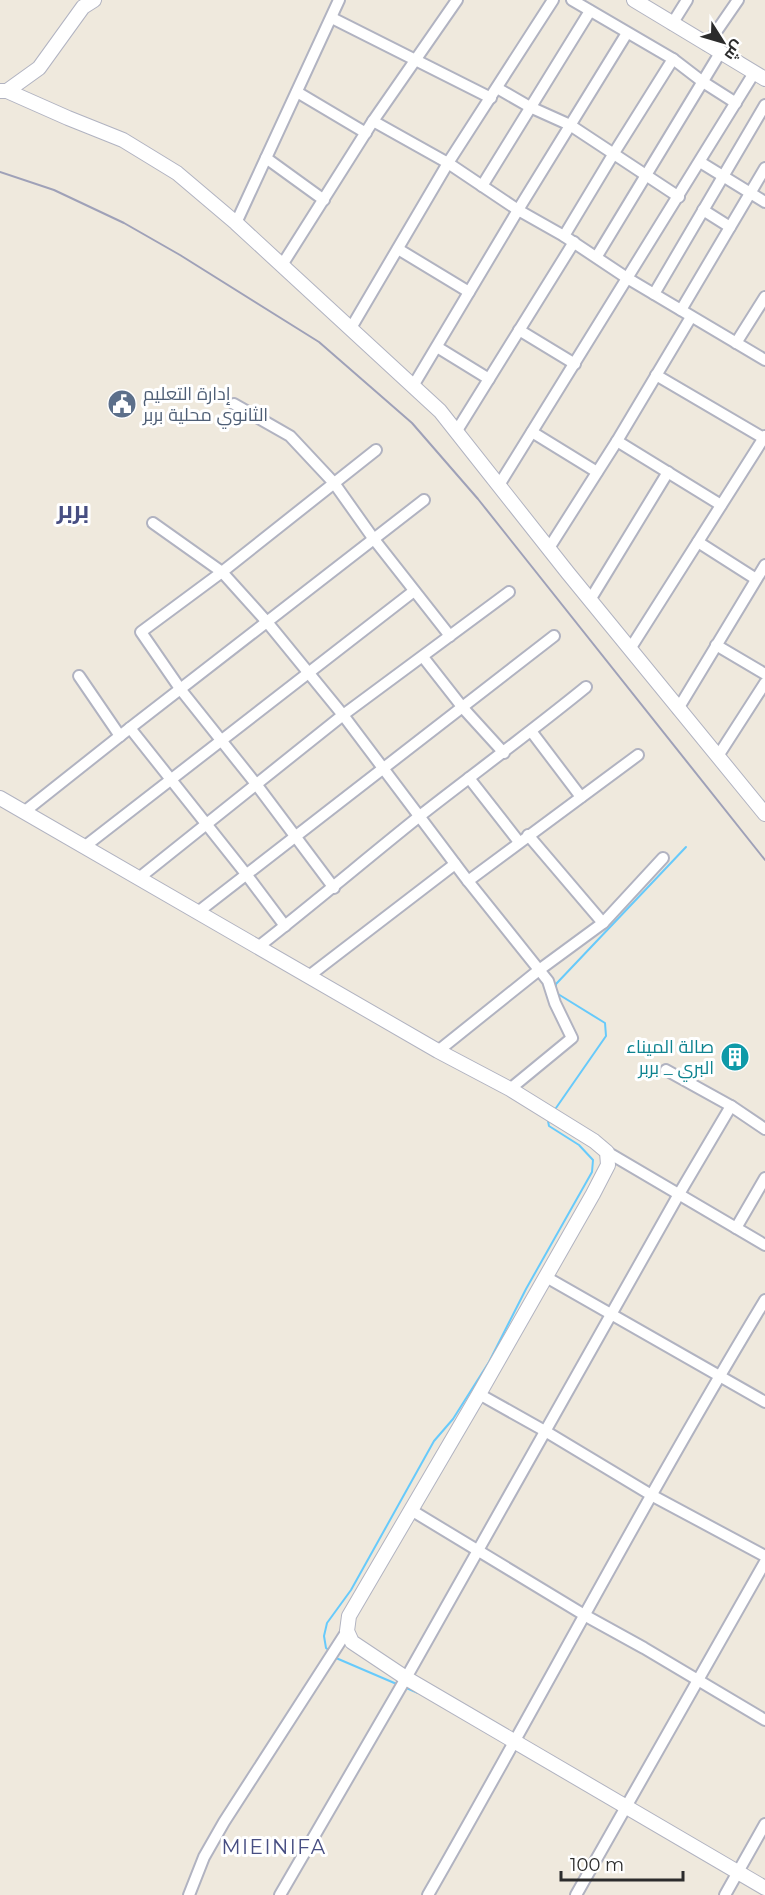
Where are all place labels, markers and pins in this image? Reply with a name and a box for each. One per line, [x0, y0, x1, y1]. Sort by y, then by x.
place label: إدارة التعليم الثانوي محلية بربر [142, 383, 268, 429]
public building icon: إدارة التعليم الثانوي محلية بربر [106, 388, 138, 420]
place label: صالة الميناء البري _ بربر [626, 1036, 714, 1082]
building icon: صالة الميناء البري _ بربر [719, 1041, 751, 1073]

